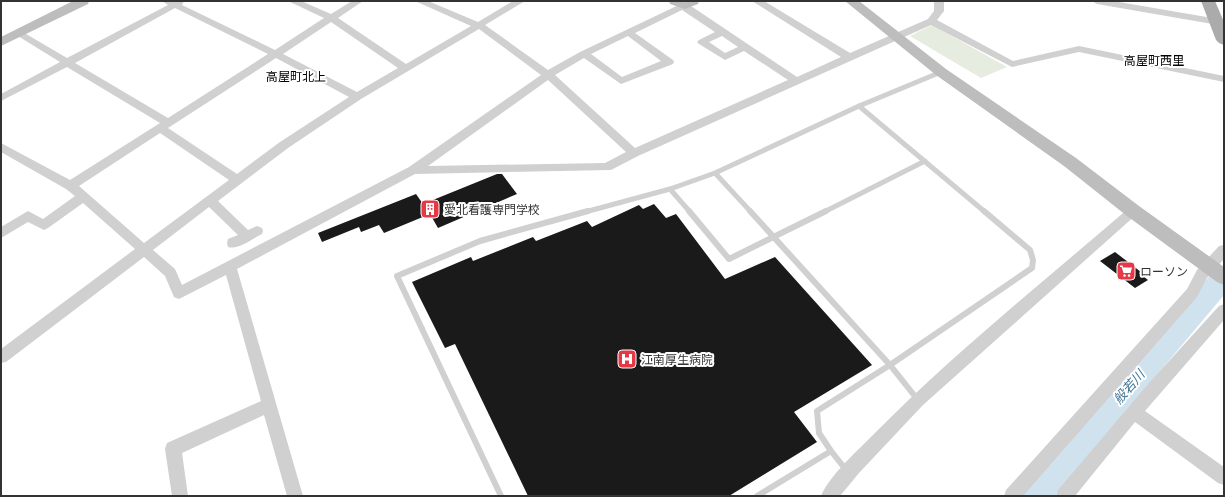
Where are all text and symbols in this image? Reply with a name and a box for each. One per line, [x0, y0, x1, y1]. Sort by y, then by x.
district label: 高屋町西里 [1124, 53, 1184, 68]
district label: 高屋町北上 [266, 69, 326, 84]
building icon: 愛北看護専門学校 [419, 198, 441, 220]
place label: 愛北看護専門学校 [444, 202, 540, 217]
supermarket icon: ローソン [1115, 260, 1137, 282]
place label: ローソン [1140, 264, 1188, 279]
hospital icon: 江南厚生病院 [616, 348, 638, 370]
place label: 江南厚生病院 [641, 352, 713, 367]
water label: 般若川 [1110, 365, 1150, 407]

